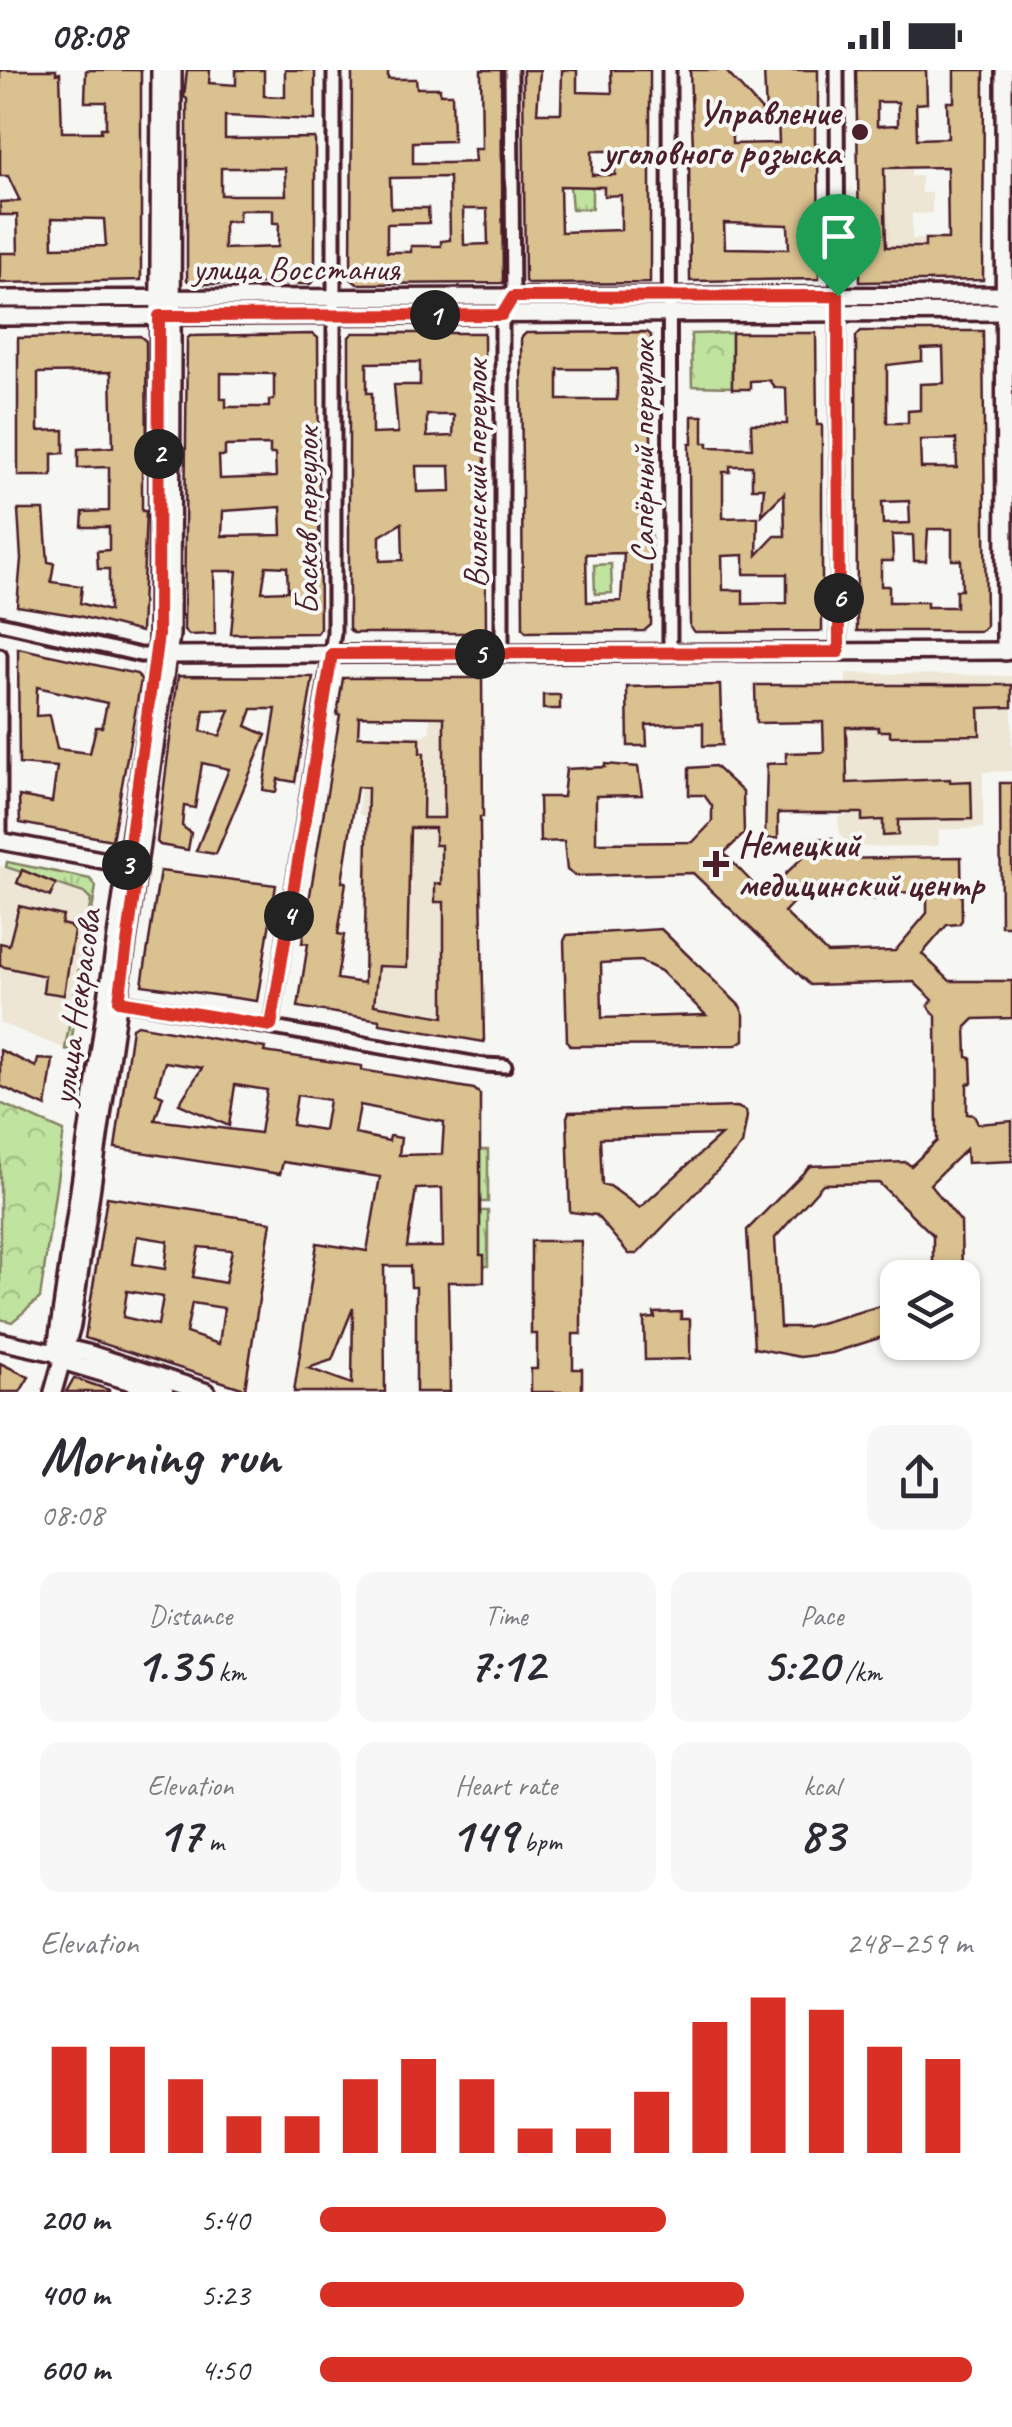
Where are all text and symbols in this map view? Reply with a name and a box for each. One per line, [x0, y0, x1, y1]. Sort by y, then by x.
text: 08:08 [50, 12, 126, 59]
place label: Управление уголовного розыска [600, 90, 843, 175]
marker: Управление уголовного розыска [849, 121, 871, 143]
pin [796, 194, 881, 297]
icon: arrive [811, 209, 866, 264]
street label: улица Восстания [190, 246, 401, 291]
pin: 1 [410, 290, 460, 340]
text: 1 [429, 297, 441, 332]
street label: Сапёрный переулок [620, 337, 665, 564]
street label: Виленский переулок [453, 357, 498, 588]
street label: Басков переулок [284, 424, 329, 615]
pin: 2 [134, 429, 184, 479]
text: 2 [153, 436, 165, 471]
pin: 6 [814, 573, 864, 623]
text: 6 [832, 580, 846, 615]
pin: 5 [455, 629, 505, 679]
text: 5 [474, 636, 486, 671]
place label: Немецкий медицинский центр [738, 822, 986, 907]
pin: 3 [102, 840, 152, 890]
text: 3 [121, 847, 133, 882]
marker: Немецкий медицинский центр [703, 851, 729, 877]
pin: 4 [264, 891, 314, 941]
text: 4 [283, 898, 295, 933]
street label: улица Некрасова [40, 903, 112, 1110]
map controls [880, 1260, 980, 1360]
button: layers [880, 1260, 980, 1360]
text: Morning run [40, 1421, 280, 1491]
button: share [867, 1425, 972, 1530]
text: 08:08 [40, 1494, 104, 1535]
text: Distance [149, 1598, 232, 1633]
text: Time [485, 1598, 527, 1633]
text: Pace [800, 1598, 843, 1633]
text: 1.35 [135, 1633, 212, 1696]
text: 7:12 [467, 1633, 545, 1696]
text: 5:20 [762, 1633, 838, 1696]
text: km [212, 1654, 246, 1689]
text: /km [838, 1654, 882, 1689]
text: Elevation [147, 1768, 233, 1803]
text: Heart rate [455, 1768, 557, 1803]
text: kcal [803, 1768, 840, 1803]
text: 17 [157, 1803, 202, 1866]
text: 149 [450, 1803, 517, 1866]
text: 83 [799, 1803, 844, 1866]
text: m [202, 1824, 224, 1859]
text: bpm [517, 1824, 562, 1859]
text: Elevation [40, 1922, 138, 1963]
text: 248–259 m [846, 1922, 972, 1963]
text: 200 m [40, 2199, 109, 2240]
text: 5:40 [200, 2199, 250, 2240]
text: 400 m [40, 2274, 109, 2315]
text: 5:23 [200, 2274, 250, 2315]
text: 600 m [40, 2349, 110, 2390]
text: 4:50 [200, 2349, 250, 2390]

